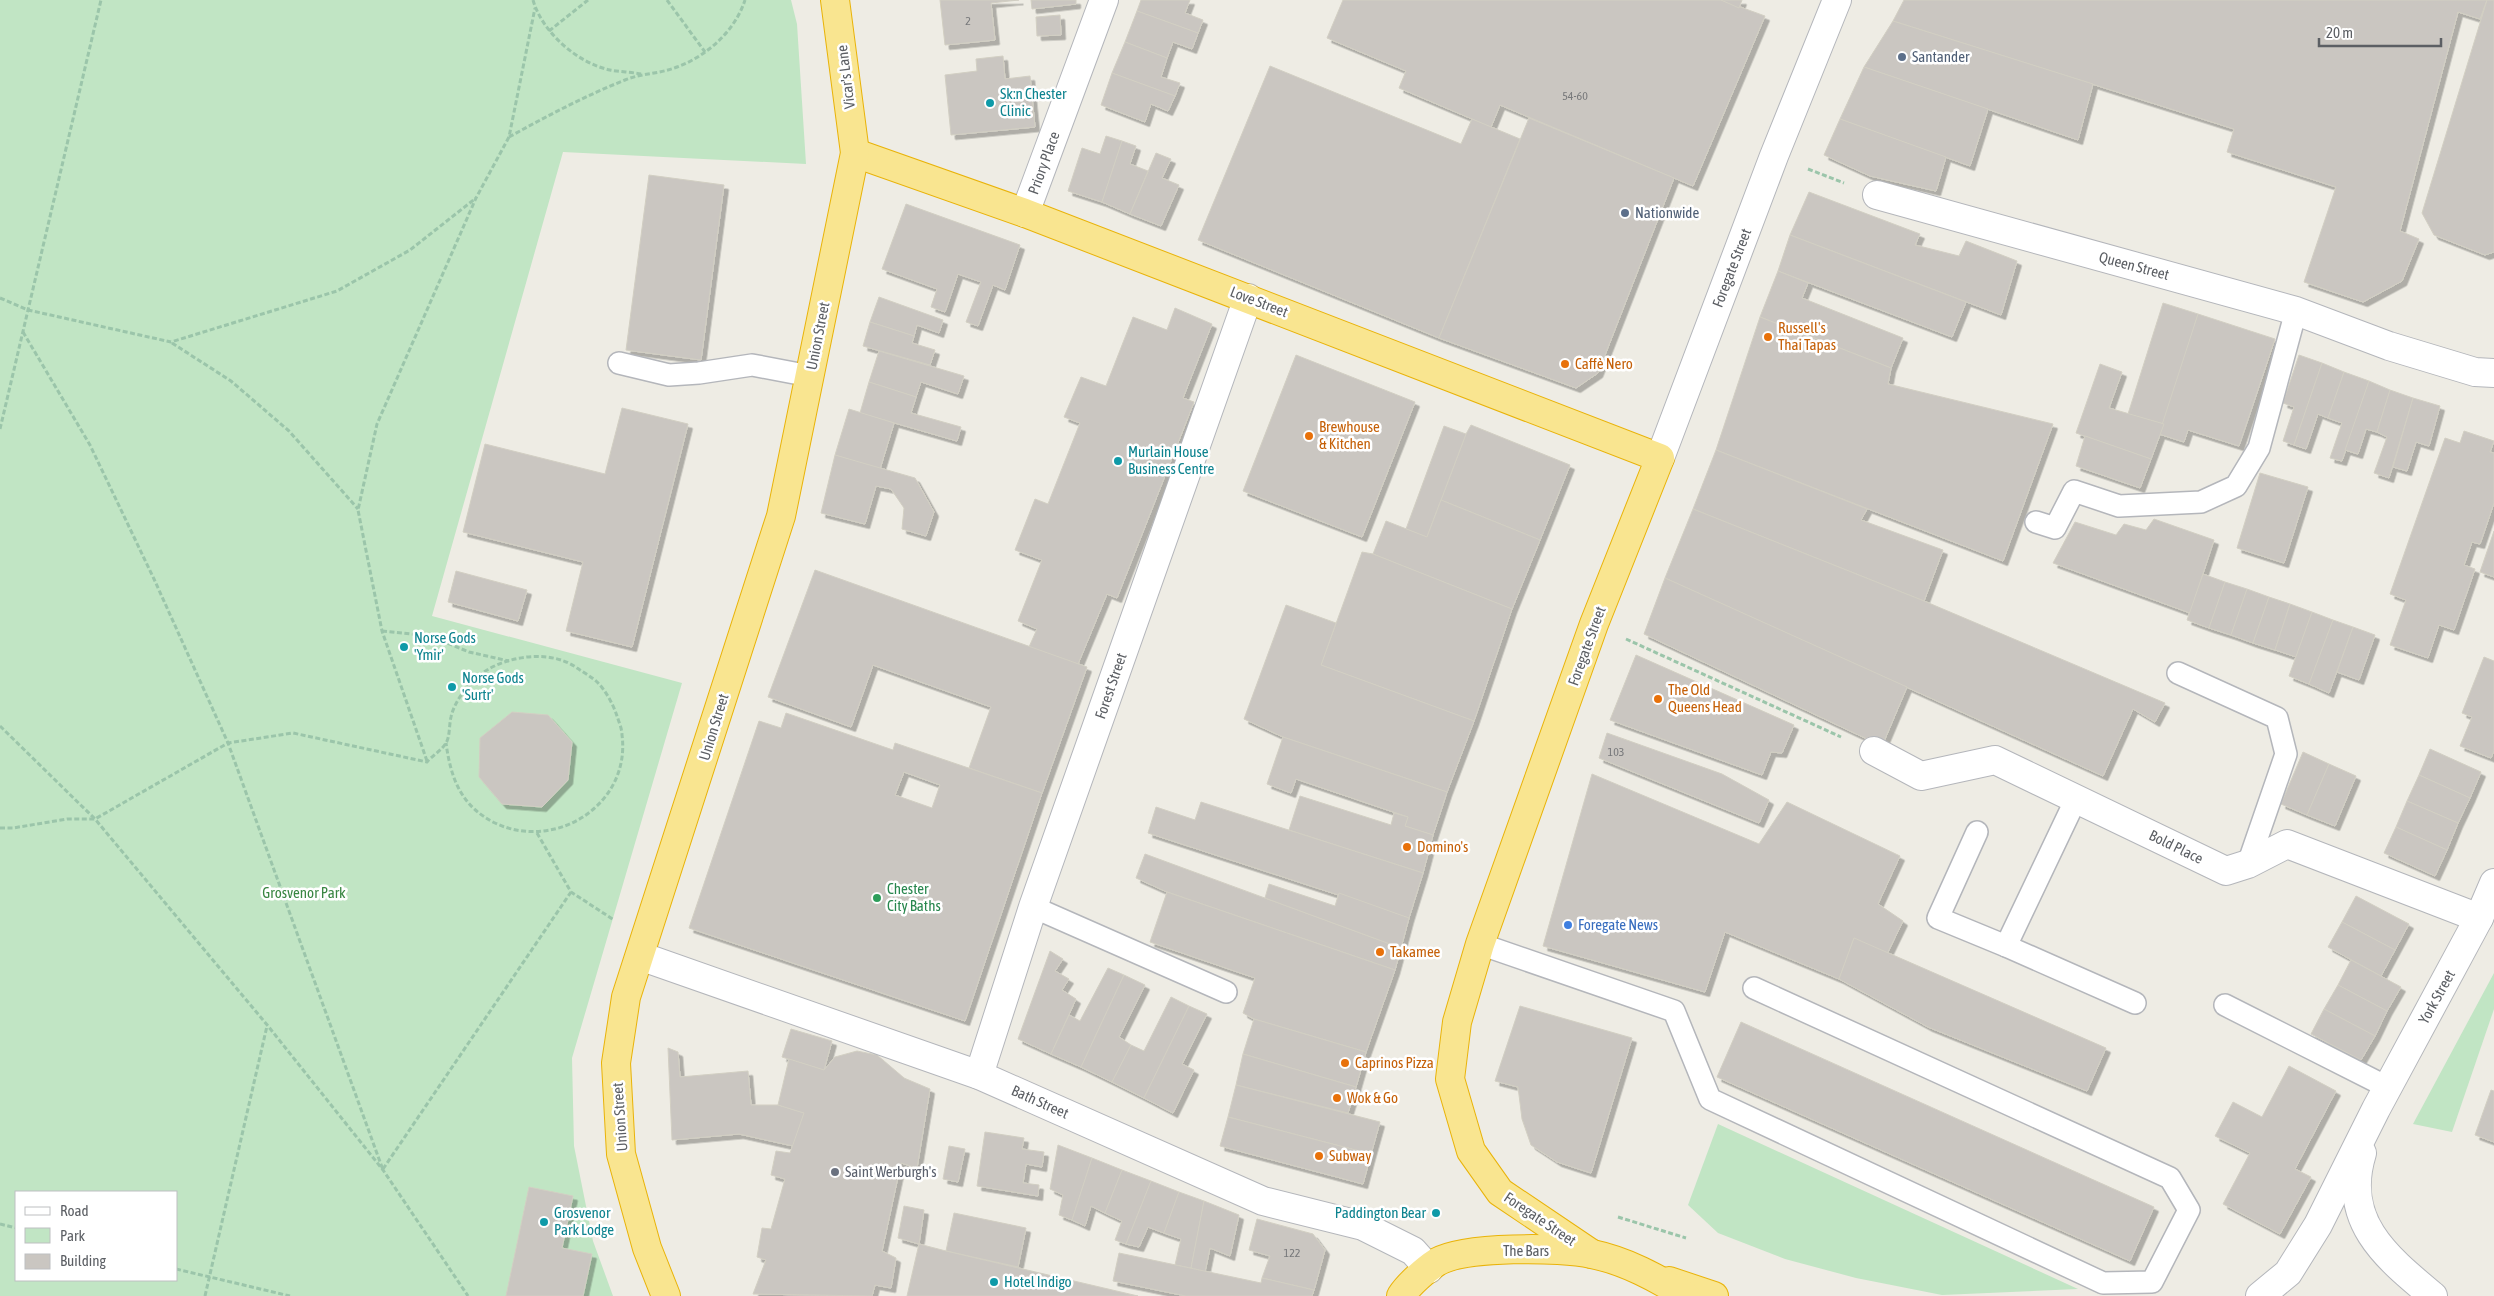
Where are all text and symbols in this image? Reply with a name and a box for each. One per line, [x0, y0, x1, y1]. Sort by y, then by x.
house number: 2 [965, 14, 971, 28]
scale bar [2319, 15, 2442, 47]
text: 20 m [2326, 24, 2353, 41]
street label: Vicar's Lane [833, 44, 858, 110]
place label: Santander [1912, 48, 1970, 65]
marker: Santander [1896, 51, 1908, 63]
place label: Sk:n Chester Clinic [1000, 85, 1067, 119]
house number: 54-60 [1562, 89, 1588, 103]
marker: Sk:n Chester Clinic [984, 97, 996, 109]
street label: Priory Place [1024, 129, 1063, 197]
place label: Nationwide [1635, 204, 1699, 221]
marker: Nationwide [1619, 207, 1631, 219]
street label: Foregate Street [1709, 226, 1754, 310]
street label: Queen Street [2097, 248, 2171, 283]
street label: Love Street [1228, 283, 1290, 320]
street label: Union Street [803, 300, 832, 371]
place label: Russell's Thai Tapas [1778, 319, 1836, 353]
marker: Russell's Thai Tapas [1762, 331, 1774, 343]
place label: Caffè Nero [1575, 355, 1633, 372]
marker: Caffè Nero [1559, 358, 1571, 370]
place label: Brewhouse & Kitchen [1319, 418, 1380, 452]
marker: Brewhouse & Kitchen [1303, 430, 1315, 442]
place label: Murlain House Business Centre [1128, 443, 1214, 477]
marker: Murlain House Business Centre [1112, 455, 1124, 467]
street label: Foregate Street [1564, 604, 1609, 688]
place label: Norse Gods 'Ymir' [414, 629, 476, 663]
marker: Norse Gods 'Ymir' [398, 641, 410, 653]
street label: Forest Street [1091, 651, 1130, 721]
place label: Norse Gods 'Surtr' [462, 669, 524, 703]
marker: Norse Gods 'Surtr' [446, 681, 458, 693]
place label: The Old Queens Head [1668, 681, 1742, 715]
street label: Union Street [695, 691, 732, 762]
marker: The Old Queens Head [1652, 693, 1664, 705]
house number: 103 [1608, 745, 1624, 759]
street label: Bold Place [2147, 826, 2206, 867]
place label: Domino's [1417, 838, 1468, 855]
marker: Domino's [1401, 841, 1413, 853]
place label: Chester City Baths [887, 880, 941, 914]
park label: Grosvenor Park [262, 884, 346, 901]
marker: Chester City Baths [871, 892, 883, 904]
place label: Foregate News [1578, 916, 1658, 933]
marker: Foregate News [1562, 919, 1574, 931]
place label: Takamee [1390, 943, 1441, 960]
marker: Takamee [1374, 946, 1386, 958]
street label: York Street [2415, 967, 2458, 1027]
place label: Caprinos Pizza [1355, 1054, 1434, 1071]
marker: Caprinos Pizza [1339, 1057, 1351, 1069]
street label: Bath Street [1009, 1081, 1071, 1122]
street label: Union Street [609, 1082, 630, 1152]
place label: Wok & Go [1347, 1089, 1398, 1106]
marker: Wok & Go [1331, 1092, 1343, 1104]
place label: Subway [1329, 1147, 1371, 1164]
marker: Subway [1313, 1150, 1325, 1162]
place label: Saint Werburgh's [845, 1163, 937, 1180]
marker: Saint Werburgh's [829, 1166, 841, 1178]
street label: Foregate Street [1501, 1188, 1579, 1249]
legend [15, 1191, 178, 1281]
text: Road [60, 1202, 89, 1219]
place label: Grosvenor Park Lodge [554, 1204, 614, 1238]
place label: Paddington Bear [1335, 1204, 1427, 1221]
marker: Paddington Bear [1430, 1207, 1442, 1219]
marker: Grosvenor Park Lodge [538, 1216, 550, 1228]
text: Park [60, 1227, 85, 1244]
street label: The Bars [1503, 1242, 1549, 1259]
house number: 122 [1284, 1246, 1300, 1260]
text: Building [60, 1252, 106, 1269]
place label: Hotel Indigo [1004, 1273, 1072, 1290]
marker: Hotel Indigo [988, 1276, 1000, 1288]

